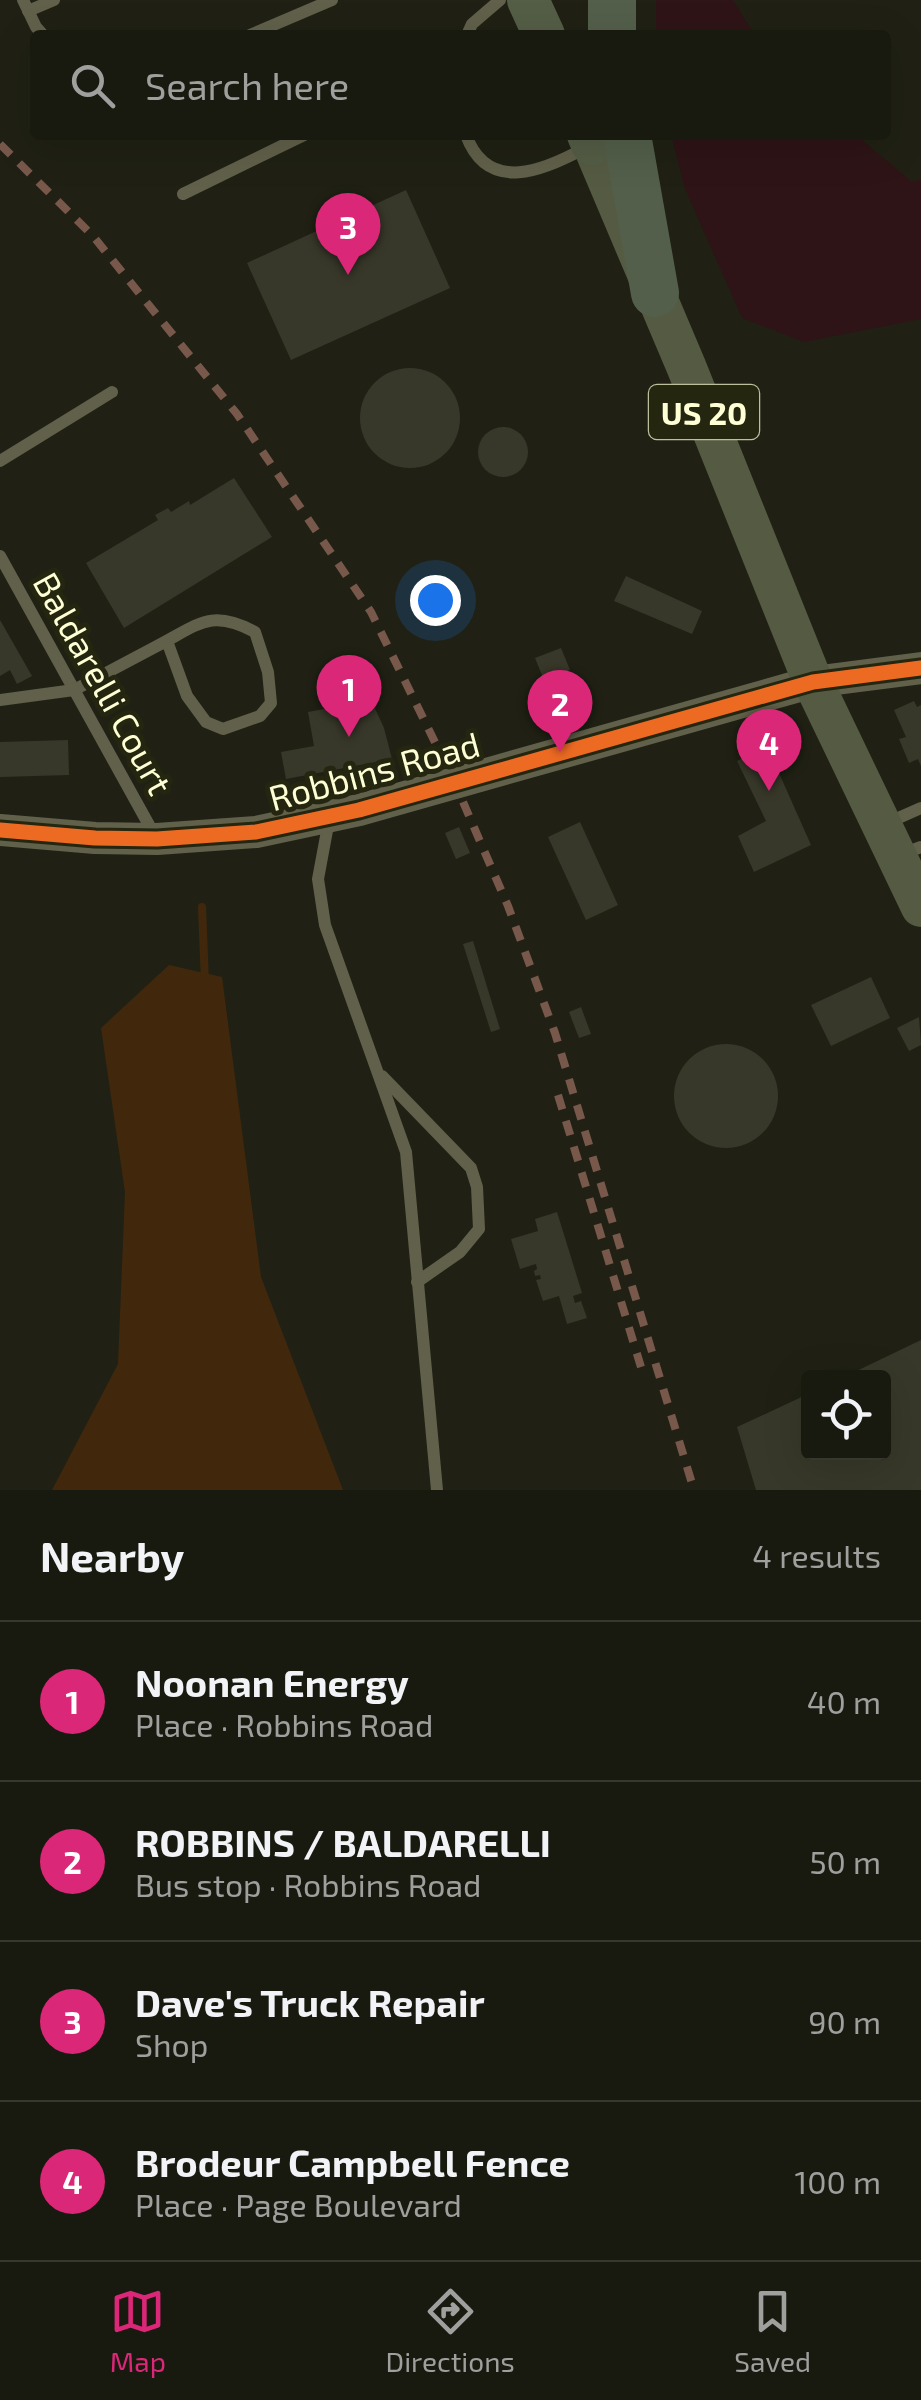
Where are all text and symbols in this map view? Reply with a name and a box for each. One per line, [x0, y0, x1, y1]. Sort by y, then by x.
search box [30, 30, 891, 140]
icon: search [65, 58, 120, 113]
text: Search here [145, 62, 349, 108]
pin: 3 [316, 192, 380, 275]
road number: US 20 [649, 385, 759, 439]
street label: Baldarelli Court [26, 565, 182, 801]
your location [410, 575, 461, 626]
pin: 1 [316, 654, 382, 737]
pin: 2 [528, 670, 592, 752]
pin: 4 [736, 708, 802, 791]
street label: Robbins Road [264, 722, 484, 818]
map controls [801, 1370, 891, 1460]
button: locate [801, 1370, 891, 1460]
text: Nearby [40, 1530, 184, 1580]
text: 4 results [752, 1536, 881, 1574]
text: Noonan Energy [135, 1659, 409, 1705]
text: 1 [66, 1682, 79, 1720]
text: 40 m [807, 1682, 881, 1720]
text: Place · Robbins Road [135, 1705, 433, 1743]
text: ROBBINS / BALDARELLI [135, 1819, 551, 1865]
text: 2 [63, 1842, 82, 1880]
text: 50 m [809, 1842, 881, 1880]
text: Bus stop · Robbins Road [135, 1865, 481, 1903]
text: Dave's Truck Repair [135, 1979, 485, 2025]
text: 3 [63, 2002, 82, 2040]
text: 90 m [808, 2002, 881, 2040]
text: Shop [135, 2025, 208, 2063]
text: Brodeur Campbell Fence [135, 2139, 570, 2185]
text: 4 [62, 2162, 83, 2200]
text: 100 m [795, 2162, 881, 2200]
text: Place · Page Boulevard [135, 2185, 462, 2223]
tab: Map [110, 2284, 166, 2378]
tab: Directions [386, 2284, 515, 2378]
tab: Saved [734, 2284, 811, 2378]

